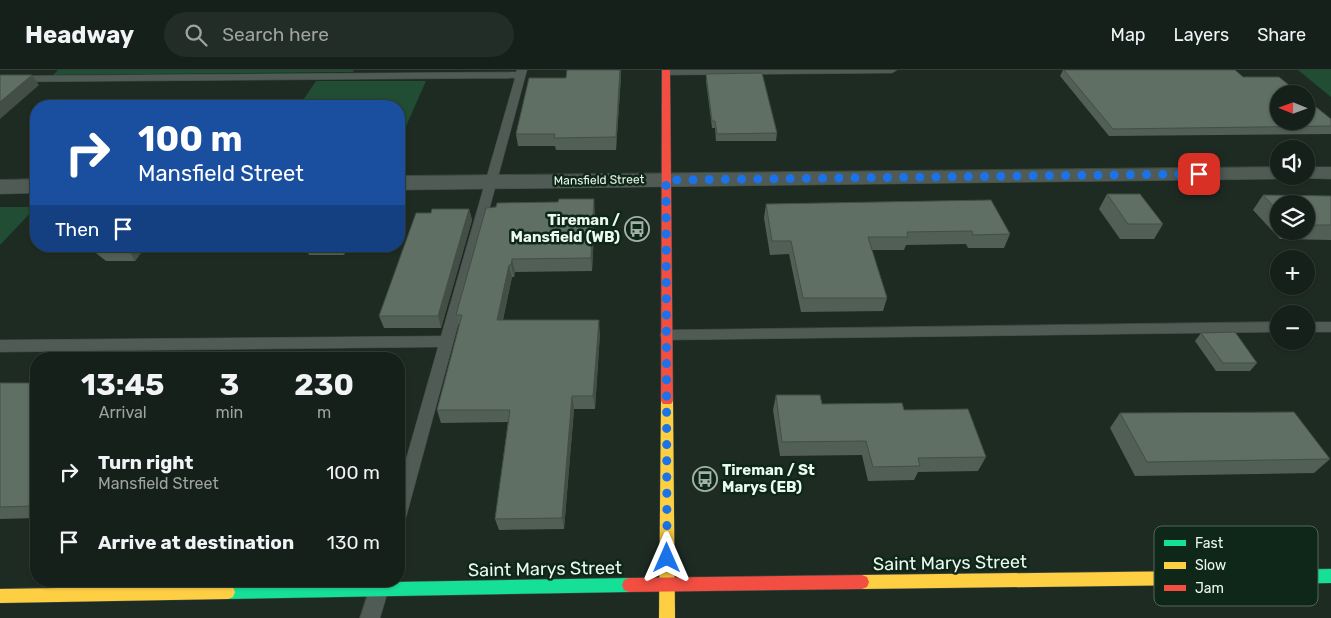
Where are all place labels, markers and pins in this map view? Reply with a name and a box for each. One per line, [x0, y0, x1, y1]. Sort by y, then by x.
pin [1178, 153, 1220, 195]
place label: Tireman / Mansfield (WB) [511, 211, 620, 246]
bus stop icon: Tireman / Mansfield (WB) [624, 216, 650, 242]
place label: Tireman / St Marys (EB) [722, 461, 815, 496]
bus stop icon: Tireman / St Marys (EB) [692, 466, 718, 492]

